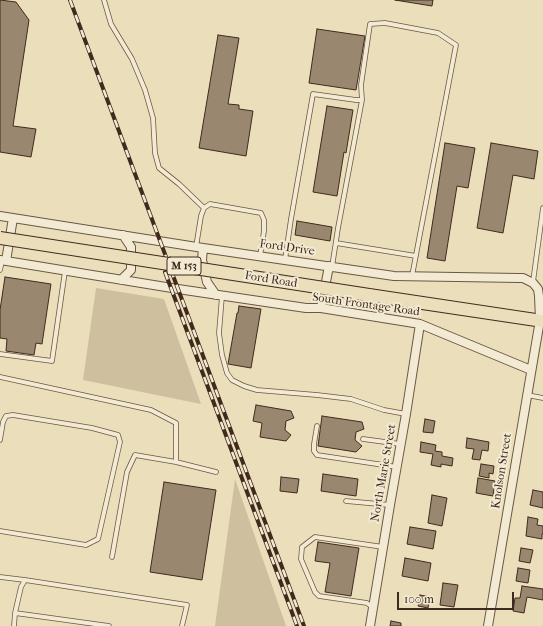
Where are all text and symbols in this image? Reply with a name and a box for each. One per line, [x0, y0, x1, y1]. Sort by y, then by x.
street label: Ford Drive [258, 237, 316, 259]
road number: M 153 [167, 257, 201, 275]
street label: Ford Road [244, 269, 298, 291]
street label: South Frontage Road [311, 290, 421, 320]
street label: North Marie Street [368, 423, 400, 523]
street label: Knolson Street [489, 432, 515, 510]
scale bar [399, 584, 516, 610]
text: 100 m [404, 592, 434, 606]

